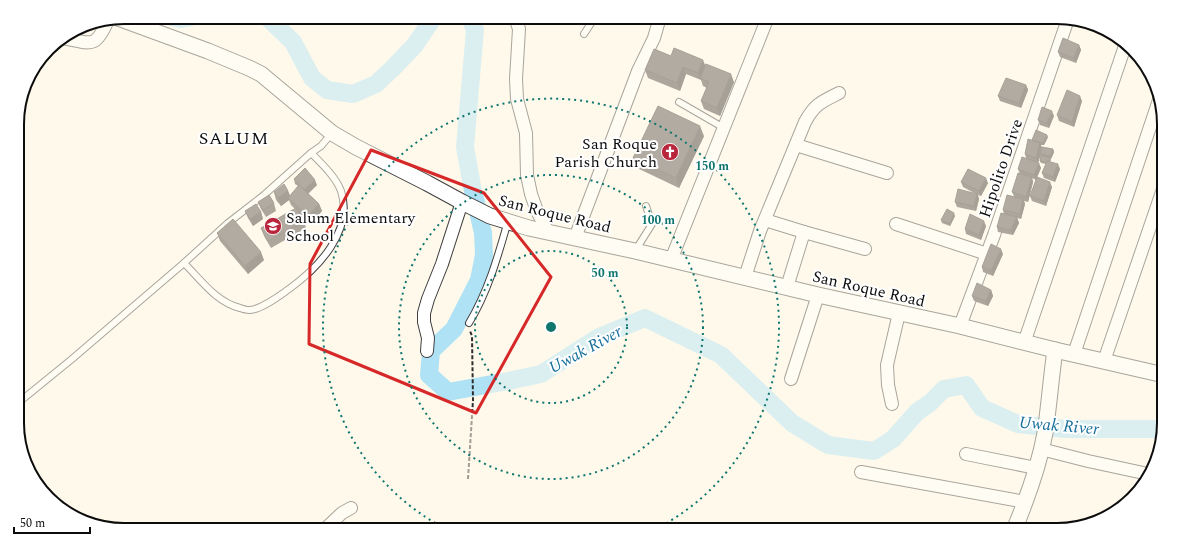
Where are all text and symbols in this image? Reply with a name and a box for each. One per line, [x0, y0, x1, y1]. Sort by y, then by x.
street label: Hipolito Drive [973, 116, 1029, 221]
district label: SALUM [199, 125, 269, 152]
place label: San Roque Parish Church [554, 132, 657, 174]
church icon: San Roque Parish Church [660, 142, 680, 162]
text: 150 m [695, 157, 729, 176]
street label: San Roque Road [496, 188, 613, 240]
place label: Salum Elementary School [286, 206, 417, 248]
text: 100 m [641, 211, 675, 230]
school or university icon: Salum Elementary School [263, 216, 283, 236]
text: 50 m [591, 264, 619, 283]
street label: San Roque Road [810, 264, 928, 314]
water label: Uwak River [544, 319, 627, 381]
centre of rings [544, 320, 558, 334]
water label: Uwak River [1018, 410, 1100, 442]
scale bar [14, 509, 90, 535]
text: 50 m [20, 514, 45, 533]

